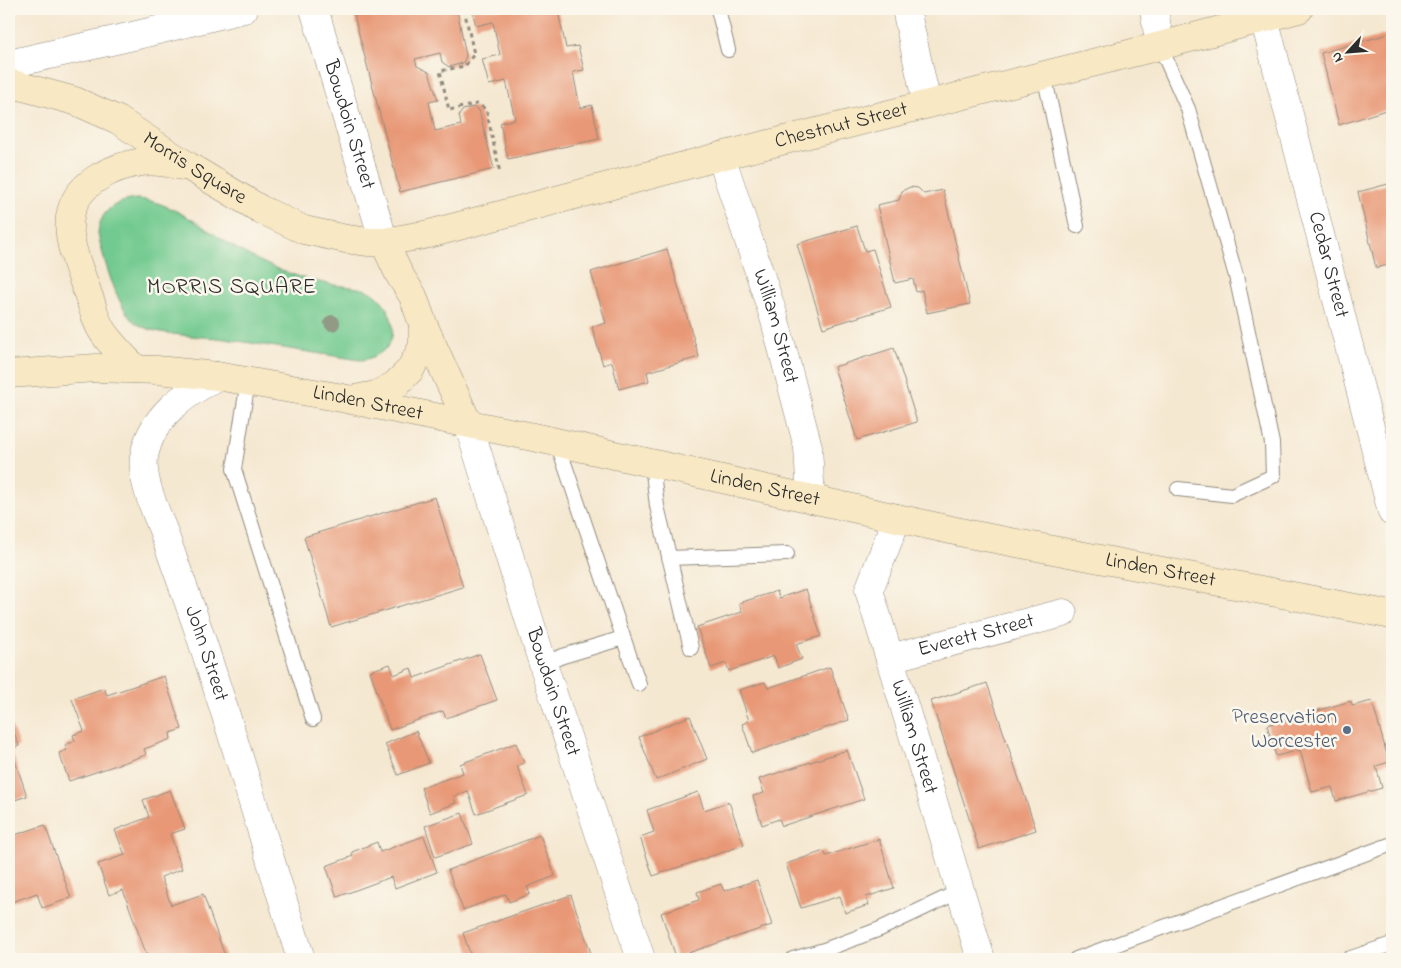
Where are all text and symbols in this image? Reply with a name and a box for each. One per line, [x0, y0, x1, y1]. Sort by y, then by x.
north arrow [1324, 28, 1374, 78]
text: N [1326, 48, 1349, 66]
street label: Bowdoin Street [315, 56, 382, 193]
street label: Chestnut Street [772, 95, 911, 157]
street label: Morris Square [136, 125, 253, 213]
street label: Cedar Street [1300, 208, 1356, 321]
street label: William Street [744, 265, 806, 387]
district label: MORRIS SQUARE [147, 272, 317, 304]
street label: Linden Street [311, 378, 426, 429]
street label: Linden Street [707, 462, 823, 515]
street label: Linden Street [1103, 545, 1218, 596]
street label: John Street [176, 602, 236, 705]
street label: Everett Street [915, 606, 1038, 665]
street label: Bowdoin Street [517, 623, 588, 760]
street label: William Street [882, 676, 945, 798]
place label: Preservation Worcester [1232, 703, 1337, 757]
marker: Preservation Worcester [1341, 724, 1353, 736]

